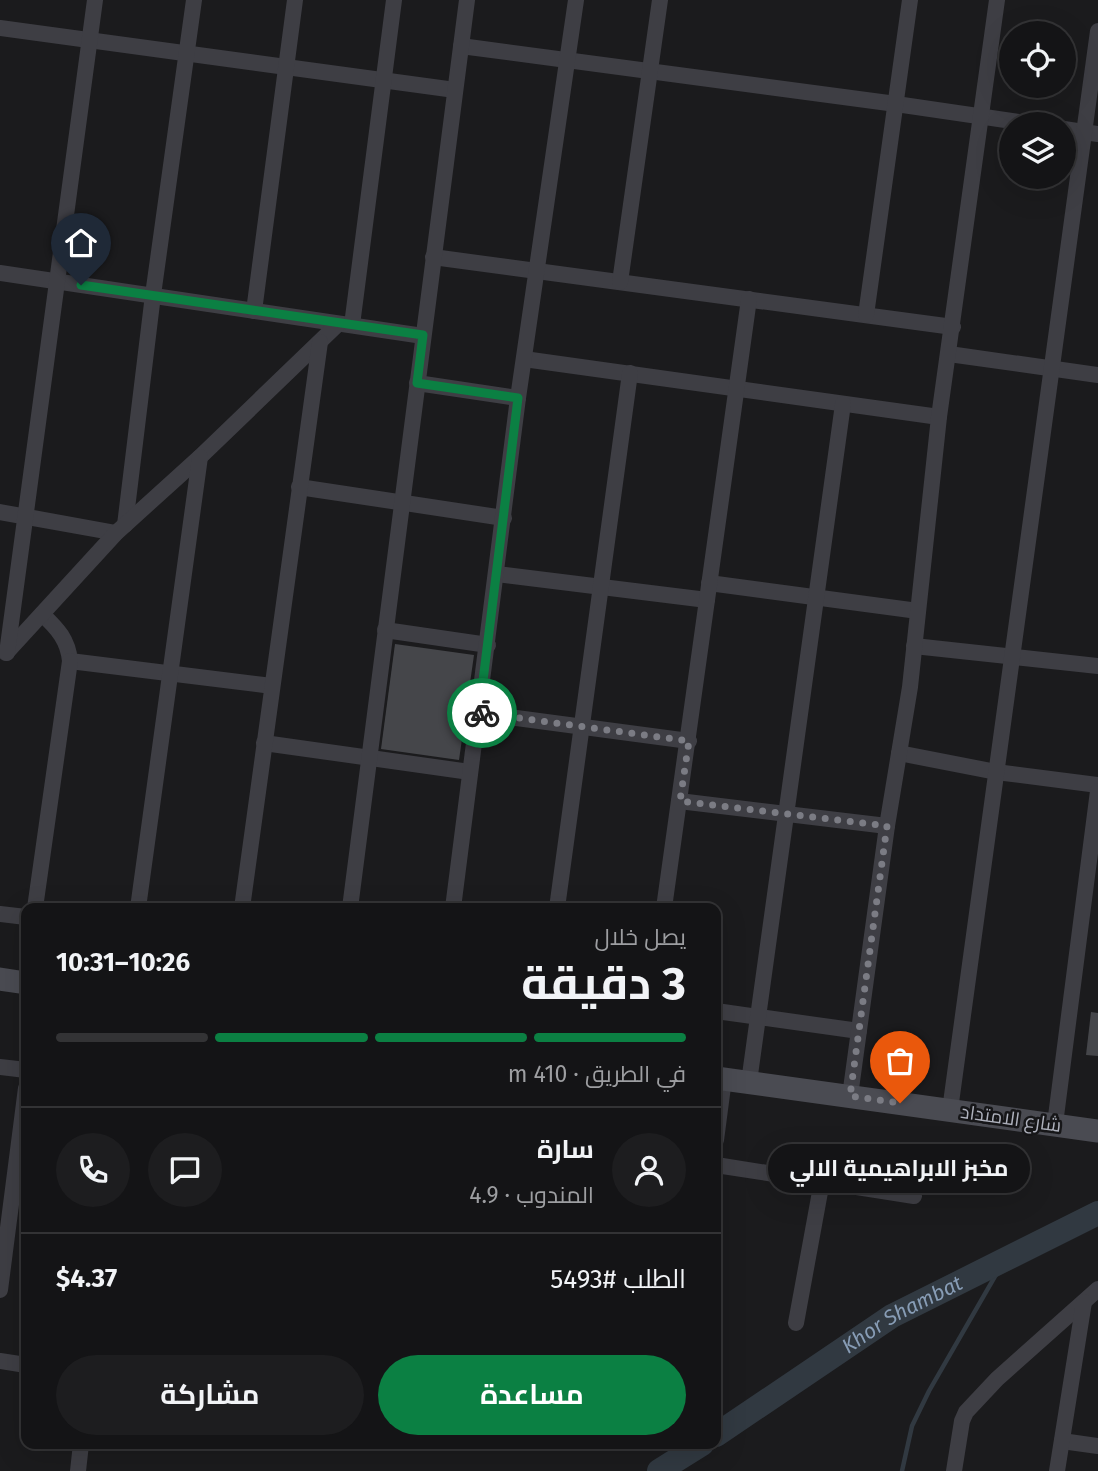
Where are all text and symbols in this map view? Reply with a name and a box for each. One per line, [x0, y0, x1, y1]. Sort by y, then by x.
map controls [999, 21, 1076, 189]
button: locate [999, 21, 1076, 98]
button: layers [999, 112, 1076, 189]
pin [51, 213, 111, 285]
icon: home [62, 224, 100, 262]
courier [447, 678, 517, 748]
icon: bike [463, 694, 501, 732]
text: يصل خلال [595, 923, 686, 951]
text: 10:26–10:31 [56, 947, 190, 978]
text: 3 دقيقة [521, 956, 686, 1011]
pin [870, 1031, 930, 1103]
icon: bag [881, 1042, 919, 1080]
text: في الطريق · 410 m [508, 1060, 686, 1088]
street label: شارع الامتداد [959, 1100, 1063, 1139]
button: phone [56, 1133, 130, 1207]
button: chat [148, 1133, 222, 1207]
button: person [612, 1133, 686, 1207]
text: سارة [537, 1134, 594, 1165]
callout: مخبز الابراهيمية الالي [769, 1145, 1031, 1194]
text: مخبز الابراهيمية الالي [790, 1154, 1008, 1182]
text: المندوب · 4.9 [469, 1181, 594, 1209]
text: $4.37 [56, 1263, 117, 1294]
text: الطلب #5493 [550, 1264, 686, 1295]
water label: Khor Shambat [837, 1270, 967, 1359]
button: مشاركة [56, 1355, 364, 1435]
button: مساعدة [378, 1355, 686, 1435]

